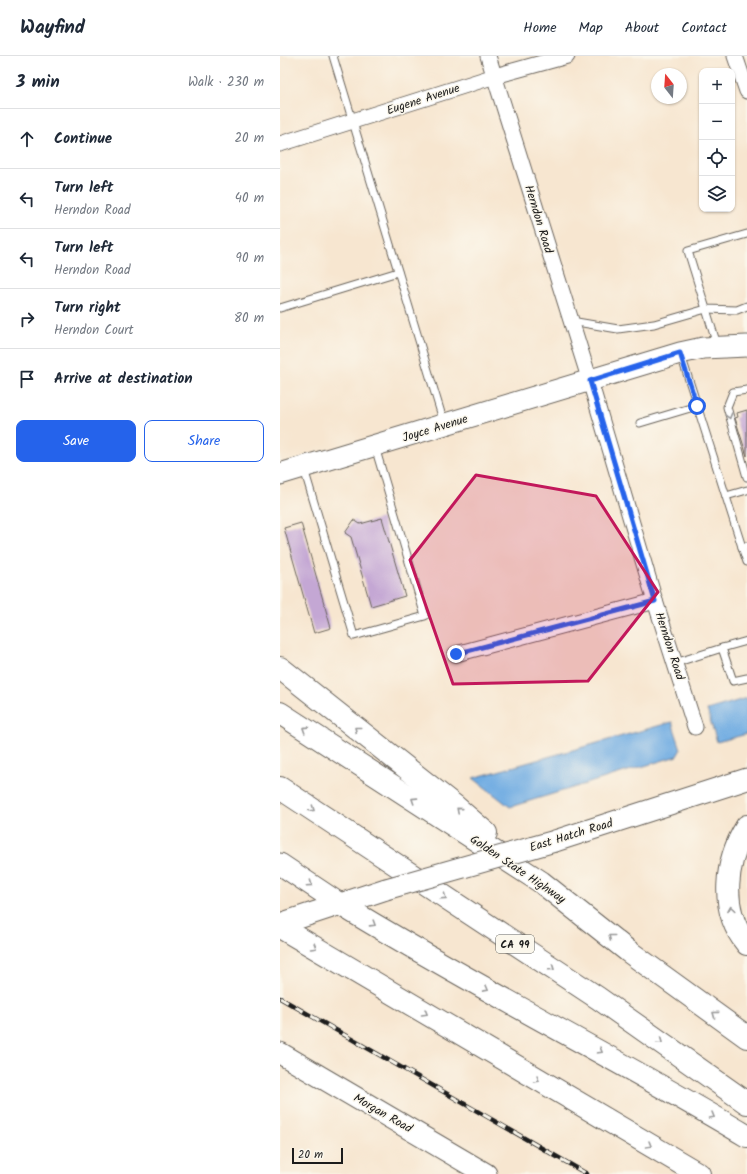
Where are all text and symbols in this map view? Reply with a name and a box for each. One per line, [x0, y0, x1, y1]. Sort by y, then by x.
text: Wayfind [20, 13, 85, 43]
text: Home [523, 17, 557, 39]
text: Map [579, 17, 603, 39]
text: About [625, 17, 659, 39]
text: Contact [681, 17, 727, 39]
north arrow [651, 68, 687, 104]
map controls [699, 68, 735, 212]
button: + [699, 68, 735, 104]
text: 3 min [16, 69, 60, 96]
text: Walk · 230 m [188, 72, 264, 93]
street label: Eugene Avenue [384, 79, 463, 120]
button: − [699, 104, 735, 140]
text: Continue [54, 127, 112, 151]
icon: ahead [16, 128, 38, 150]
text: 20 m [234, 128, 264, 149]
button: locate [699, 140, 735, 176]
text: Turn left [54, 176, 114, 200]
button: layers [699, 176, 735, 212]
street label: Herndon Road [519, 183, 558, 257]
icon: left [16, 188, 38, 210]
text: 40 m [235, 188, 264, 209]
text: Herndon Road [54, 200, 130, 221]
text: Turn left [54, 236, 114, 260]
icon: left [16, 248, 38, 270]
text: 90 m [236, 248, 264, 269]
text: Herndon Road [54, 260, 130, 281]
text: Turn right [54, 296, 121, 320]
icon: right [16, 308, 38, 330]
text: 80 m [234, 308, 264, 329]
text: Herndon Court [54, 320, 134, 341]
text: Arrive at destination [54, 367, 193, 391]
icon: arrive [16, 368, 38, 390]
route start [688, 397, 706, 415]
street label: Joyce Avenue [400, 409, 471, 447]
one-way arrow [724, 412, 733, 419]
button: Save [16, 420, 136, 462]
button: Share [144, 420, 264, 462]
street label: Herndon Road [650, 610, 690, 684]
route end [447, 645, 465, 663]
one-way arrow [302, 726, 309, 734]
one-way arrow [355, 727, 362, 734]
one-way arrow [411, 797, 418, 805]
one-way arrow [308, 804, 315, 811]
one-way arrow [456, 807, 464, 814]
street label: East Hatch Road [527, 814, 616, 857]
street label: Golden State Highway [466, 830, 570, 909]
one-way arrow [306, 879, 313, 887]
one-way arrow [440, 892, 447, 899]
one-way arrow [727, 906, 735, 912]
one-way arrow [369, 919, 376, 927]
road number: CA 99 [496, 935, 534, 953]
one-way arrow [608, 935, 615, 942]
one-way arrow [309, 942, 317, 949]
one-way arrow [548, 964, 555, 971]
one-way arrow [482, 984, 489, 991]
one-way arrow [421, 1009, 428, 1016]
one-way arrow [713, 1012, 720, 1019]
one-way arrow [656, 1036, 663, 1044]
one-way arrow [596, 1046, 603, 1053]
one-way arrow [533, 1075, 540, 1082]
street label: Morgan Road [350, 1089, 417, 1139]
one-way arrow [708, 1112, 715, 1119]
one-way arrow [645, 1141, 652, 1148]
scale bar [292, 1146, 343, 1165]
text: 20 m [298, 1146, 323, 1164]

